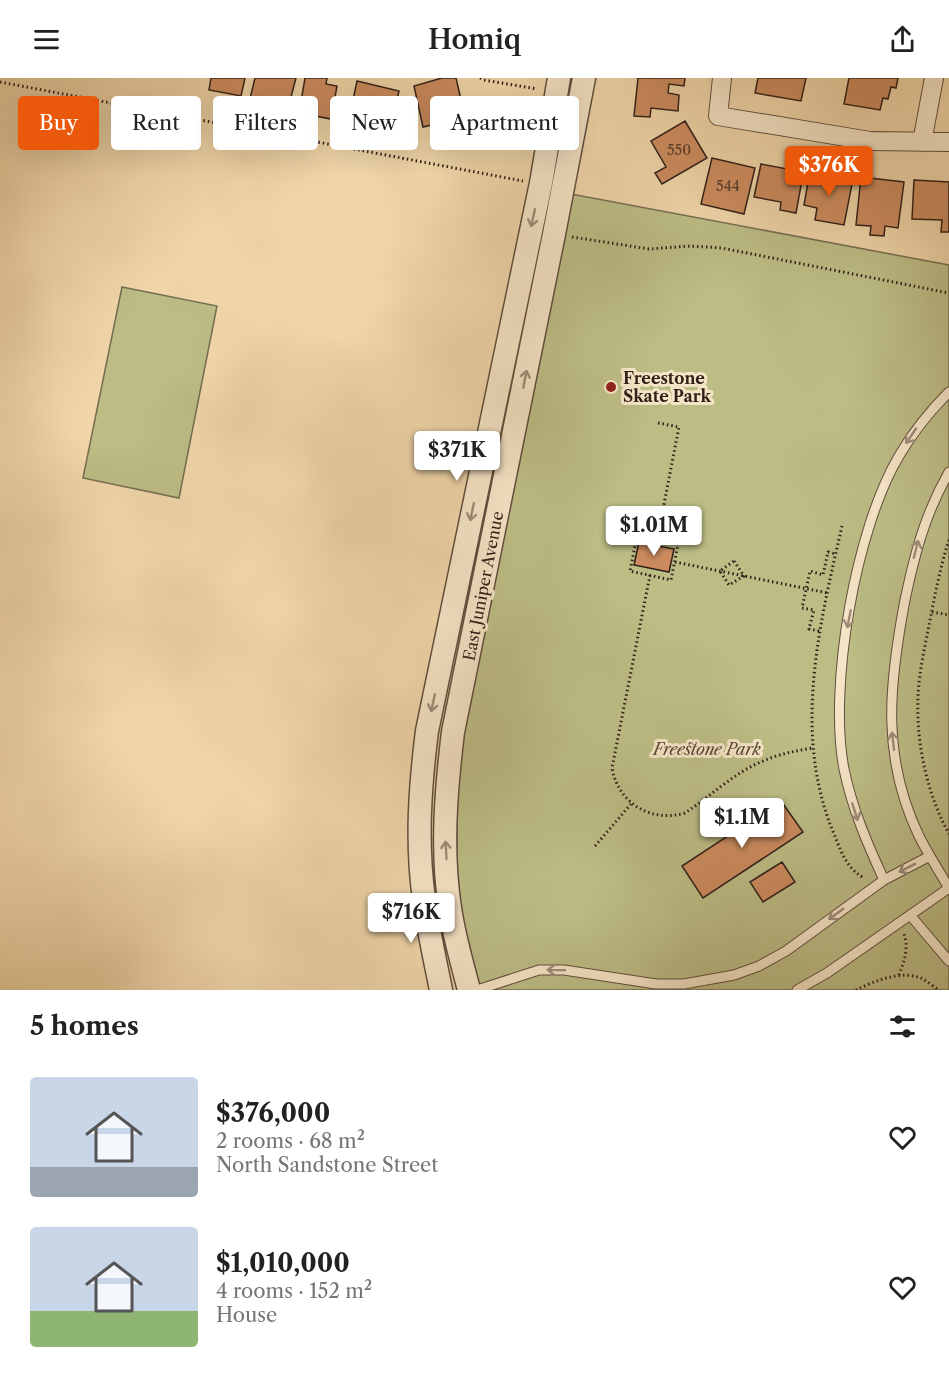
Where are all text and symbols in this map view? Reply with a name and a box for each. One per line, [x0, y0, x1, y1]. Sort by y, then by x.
icon: menu [30, 23, 63, 56]
text: Homiq [428, 23, 521, 56]
icon: share [886, 23, 919, 56]
chip: Buy [18, 96, 99, 150]
chip: Rent [111, 96, 201, 150]
chip: Filters [213, 96, 318, 150]
chip: New [330, 96, 418, 150]
chip: Apartment [430, 96, 579, 150]
house number: 550 [667, 141, 691, 159]
pin: $376K [787, 146, 871, 197]
text: $376K [799, 153, 859, 177]
house number: 544 [716, 177, 740, 195]
one-way arrow [527, 208, 538, 227]
place label: Freestone Skate Park [623, 368, 712, 406]
one-way arrow [520, 370, 531, 390]
marker: Freestone Skate Park [604, 380, 618, 394]
one-way arrow [905, 427, 917, 444]
pin: $371K [415, 431, 499, 482]
text: $371K [428, 438, 486, 462]
one-way arrow [466, 501, 477, 521]
pin: $1.01M [605, 506, 703, 557]
street label: East Juniper Avenue [459, 509, 507, 663]
text: $1.01M [620, 513, 688, 537]
one-way arrow [911, 540, 923, 559]
one-way arrow [843, 609, 854, 628]
one-way arrow [427, 693, 438, 712]
one-way arrow [887, 732, 898, 752]
park label: Freestone Park [651, 739, 761, 759]
pin: $1.1M [700, 798, 784, 849]
one-way arrow [850, 802, 861, 821]
text: $1.1M [714, 805, 770, 829]
one-way arrow [441, 840, 452, 860]
one-way arrow [898, 863, 916, 874]
pin: $716K [369, 893, 453, 944]
text: $716K [382, 900, 440, 924]
one-way arrow [829, 908, 845, 920]
one-way arrow [546, 964, 566, 976]
text: 5 homes [30, 1010, 139, 1042]
icon: filters [886, 1010, 919, 1043]
text: $376,000 [216, 1097, 330, 1129]
icon: home [78, 1101, 150, 1173]
icon: heart [886, 1121, 919, 1154]
text: 2 rooms · 68 m² [216, 1129, 365, 1153]
text: North Sandstone Street [216, 1153, 438, 1177]
text: $1,010,000 [216, 1247, 350, 1279]
icon: home [78, 1251, 150, 1323]
icon: heart [886, 1271, 919, 1304]
text: 4 rooms · 152 m² [216, 1279, 372, 1303]
text: House [216, 1303, 277, 1327]

